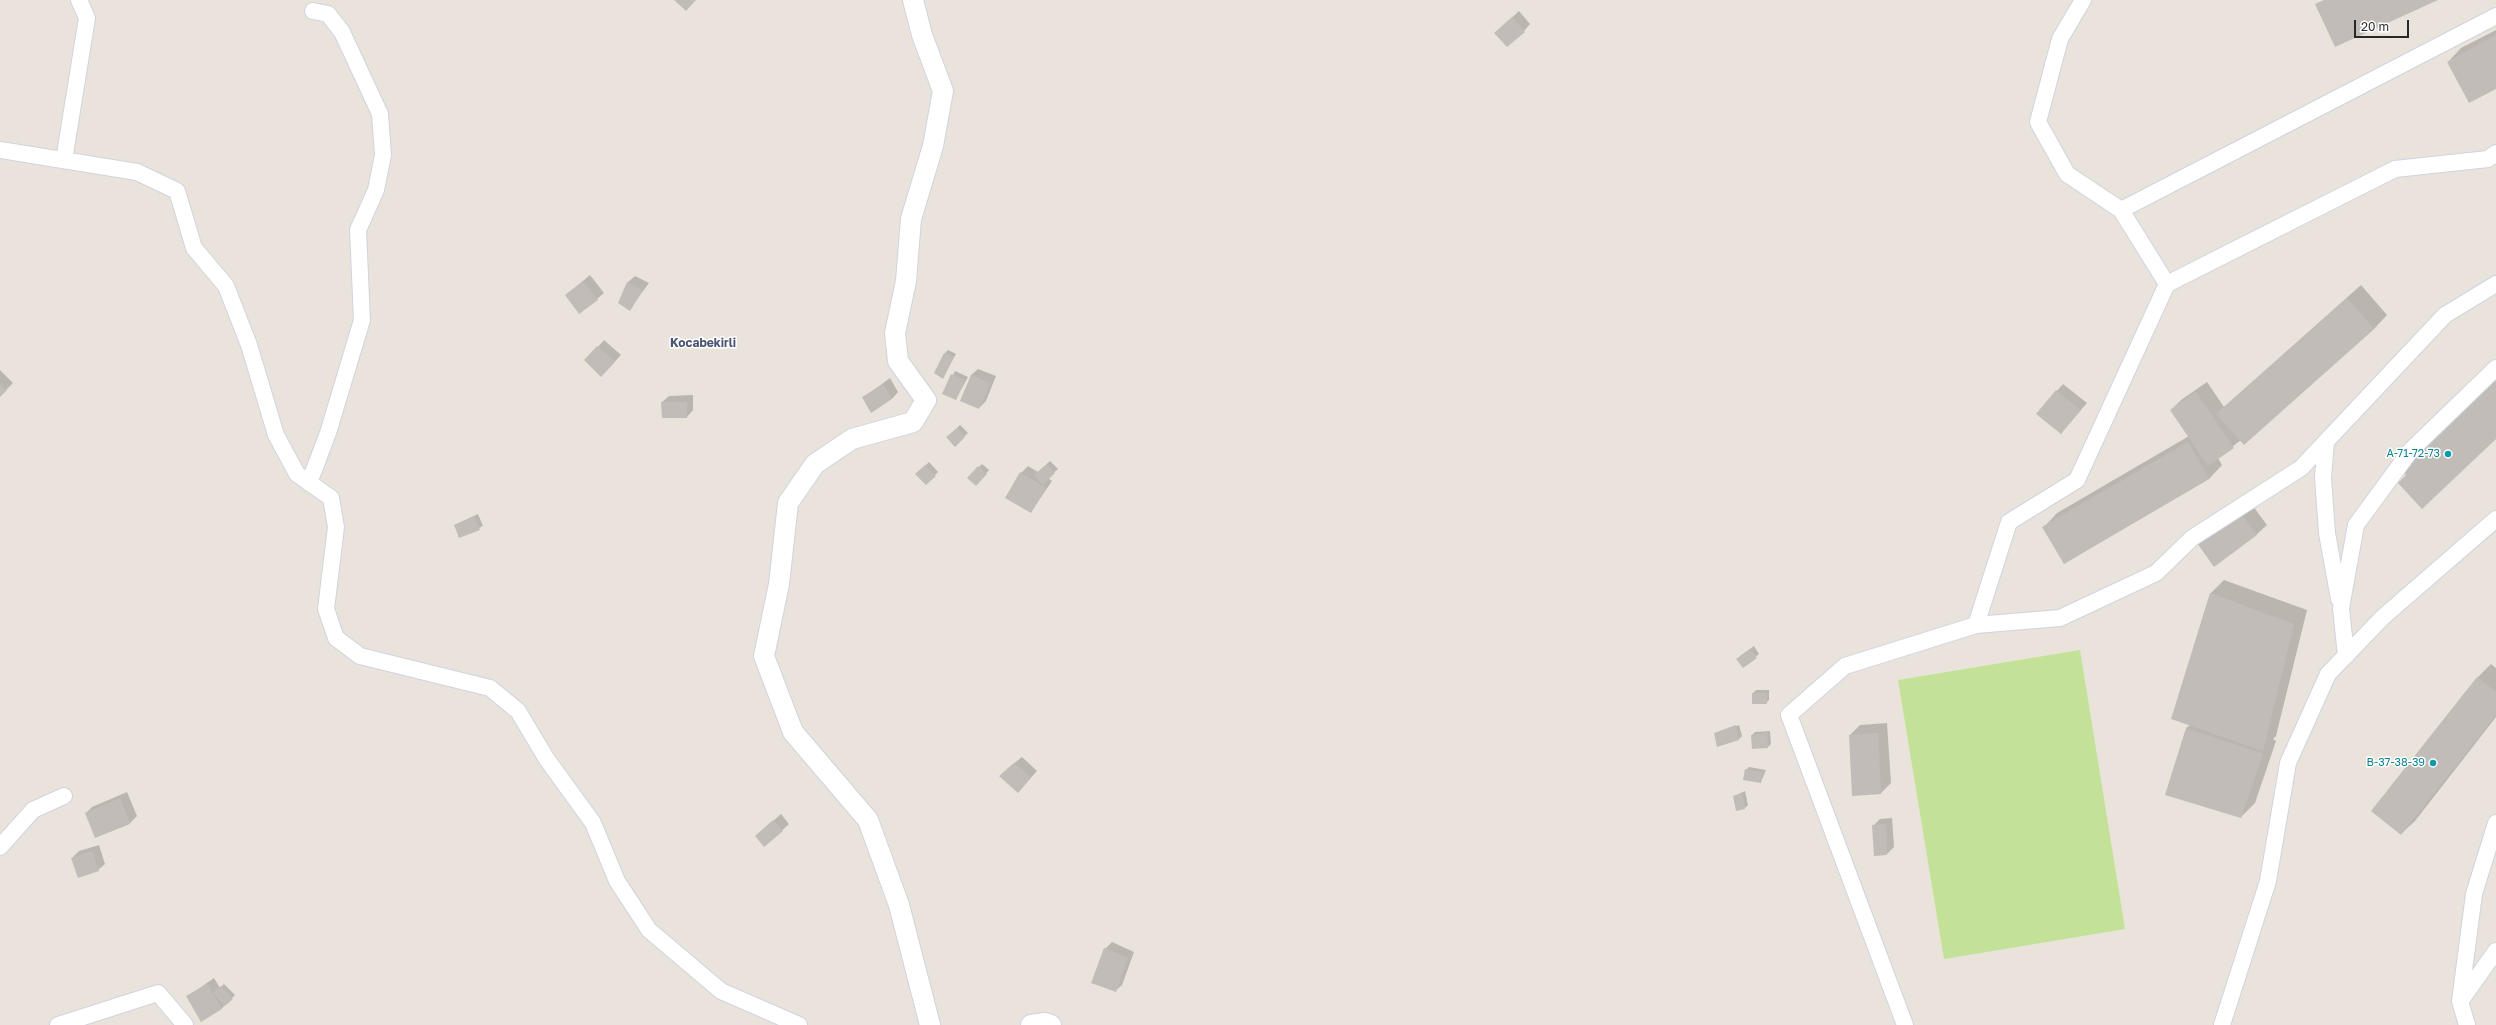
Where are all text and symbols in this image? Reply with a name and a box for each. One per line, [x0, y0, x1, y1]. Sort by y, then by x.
scale bar [2356, 12, 2411, 38]
text: 20 m [2361, 19, 2389, 34]
district label: Kocabekirli [670, 336, 736, 350]
place label: A-71-72-73 [2386, 447, 2440, 461]
marker: A-71-72-73 [2443, 449, 2453, 459]
place label: B-37-38-39 [2367, 756, 2425, 770]
marker: B-37-38-39 [2428, 758, 2438, 768]

